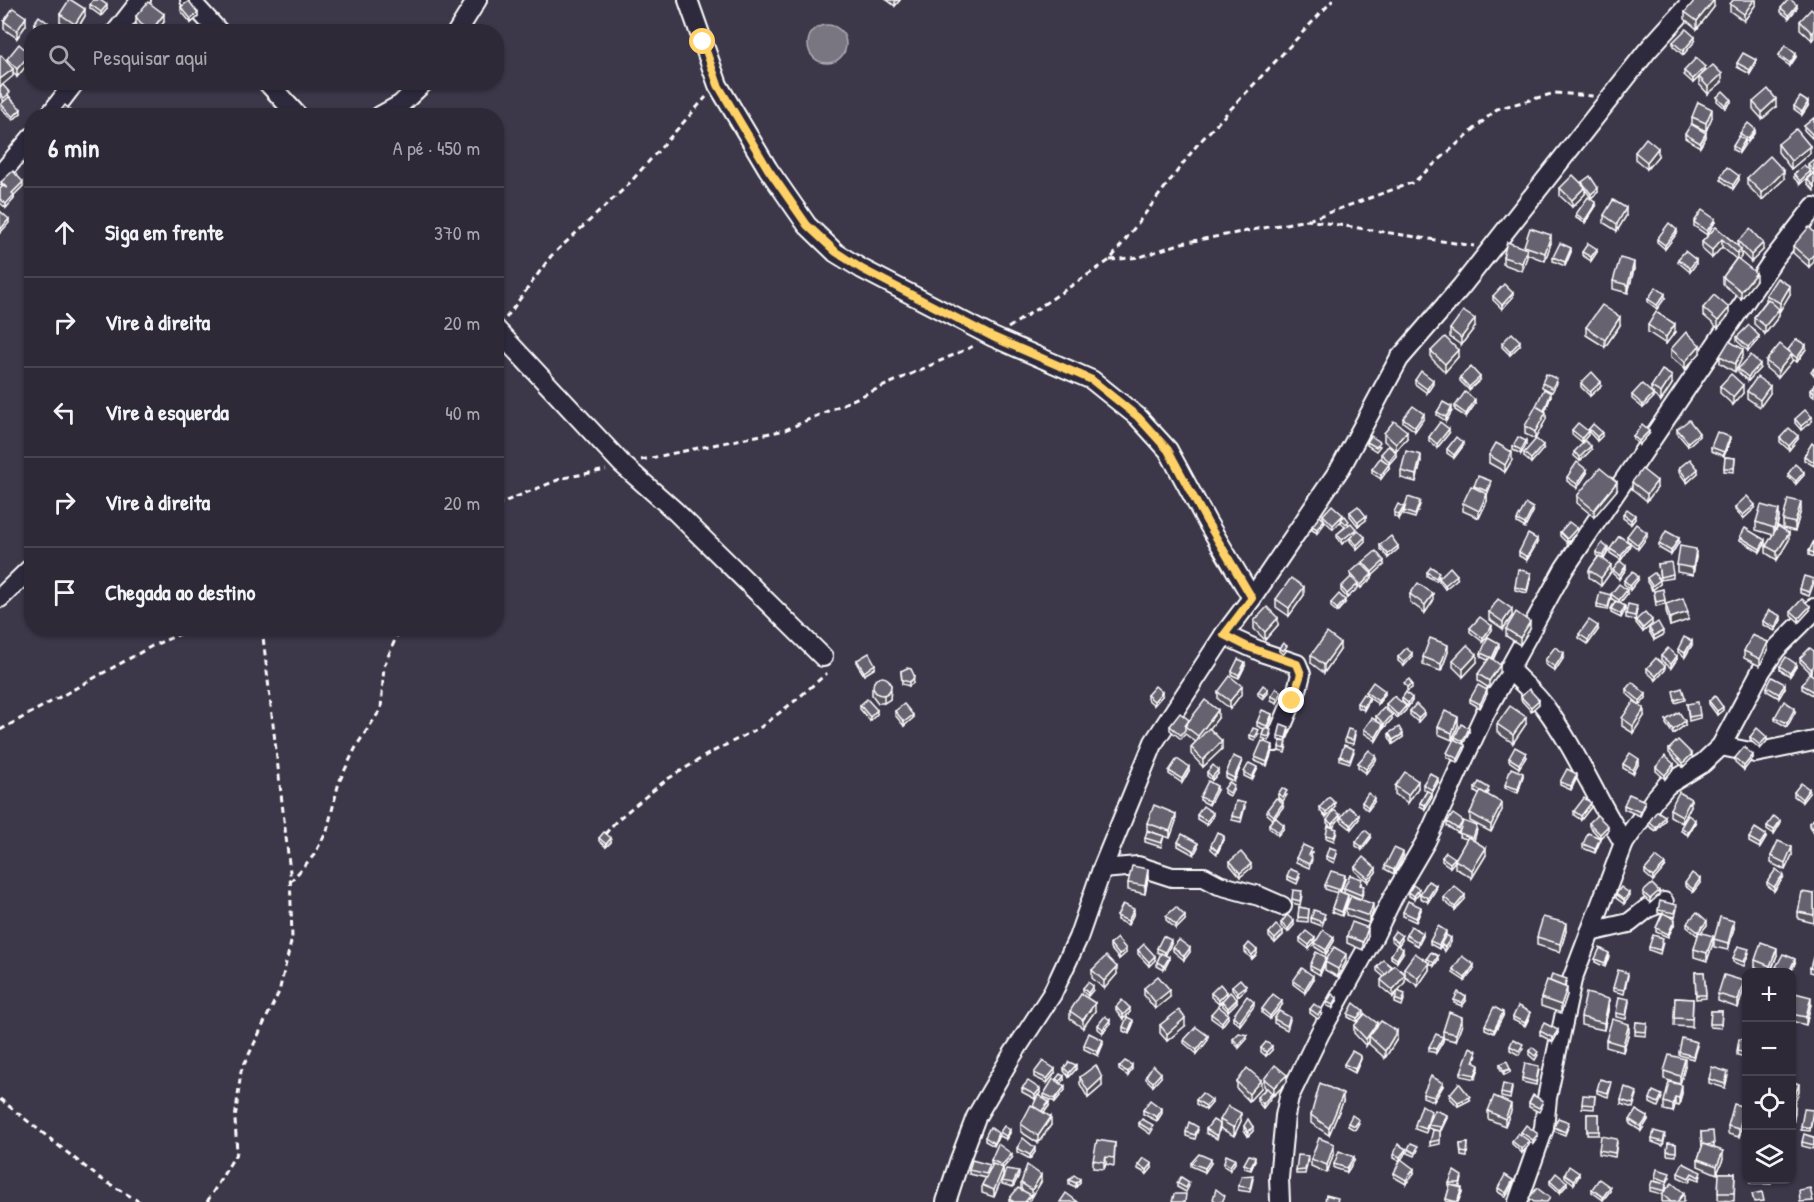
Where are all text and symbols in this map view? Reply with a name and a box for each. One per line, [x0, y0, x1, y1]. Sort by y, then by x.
search box [24, 24, 504, 90]
route start [689, 28, 715, 54]
icon: search [45, 41, 78, 74]
text: Pesquisar aqui [93, 42, 208, 72]
text: 6 min [48, 130, 100, 165]
text: A pé · 450 m [393, 134, 480, 161]
icon: ahead [48, 216, 81, 249]
text: Siga em frente [105, 217, 224, 247]
text: 370 m [434, 219, 480, 246]
icon: right [48, 306, 81, 339]
text: Vire à direita [105, 307, 210, 337]
text: 20 m [443, 309, 480, 336]
icon: left [48, 396, 81, 429]
text: Vire à esquerda [105, 397, 229, 427]
text: 40 m [445, 399, 480, 426]
icon: right [48, 486, 81, 519]
text: Vire à direita [105, 487, 210, 517]
text: 20 m [443, 489, 480, 516]
icon: arrive [48, 576, 81, 609]
text: Chegada ao destino [105, 577, 255, 607]
route end [1278, 687, 1304, 713]
map controls [1742, 968, 1796, 1184]
button: + [1742, 968, 1796, 1022]
button: − [1742, 1022, 1796, 1076]
button: locate [1742, 1076, 1796, 1130]
button: layers [1742, 1130, 1796, 1184]

